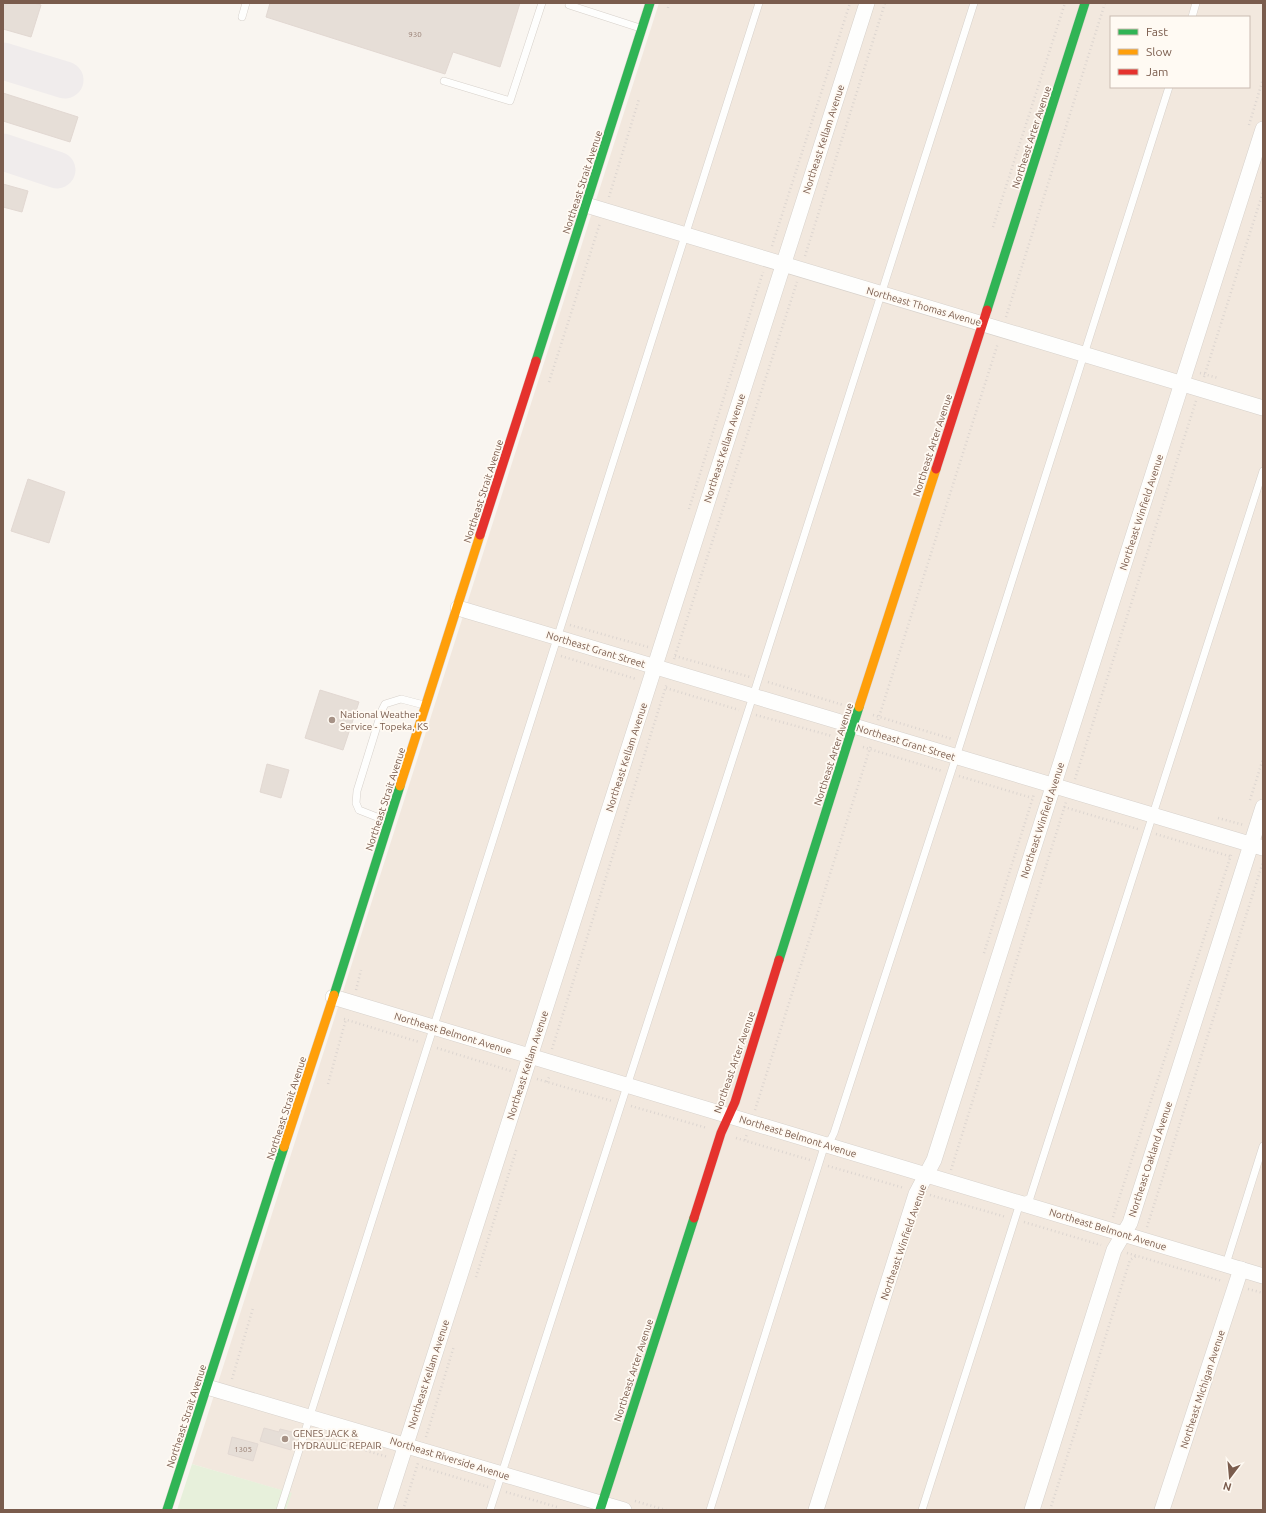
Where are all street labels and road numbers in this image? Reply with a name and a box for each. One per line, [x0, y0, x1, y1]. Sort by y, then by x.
street label: Northeast Kellam Avenue [801, 83, 846, 195]
street label: Northeast Arter Avenue [1010, 85, 1053, 190]
street label: Northeast Strait Avenue [561, 129, 604, 235]
street label: Northeast Thomas Avenue [865, 285, 983, 328]
street label: Northeast Kellam Avenue [702, 392, 747, 504]
street label: Northeast Arter Avenue [911, 393, 954, 498]
street label: Northeast Strait Avenue [462, 438, 505, 544]
street label: Northeast Winfield Avenue [1117, 453, 1165, 572]
street label: Northeast Grant Street [545, 629, 647, 670]
street label: Northeast Kellam Avenue [604, 701, 649, 813]
street label: Northeast Arter Avenue [812, 702, 855, 807]
street label: Northeast Grant Street [855, 722, 957, 763]
street label: Northeast Strait Avenue [364, 746, 407, 852]
street label: Northeast Winfield Avenue [1018, 761, 1066, 880]
street label: Northeast Kellam Avenue [505, 1009, 550, 1121]
street label: Northeast Belmont Avenue [393, 1010, 513, 1057]
street label: Northeast Arter Avenue [712, 1010, 757, 1115]
street label: Northeast Strait Avenue [265, 1055, 308, 1161]
street label: Northeast Oakland Avenue [1127, 1100, 1174, 1218]
street label: Northeast Belmont Avenue [738, 1113, 858, 1160]
street label: Northeast Winfield Avenue [879, 1183, 928, 1301]
street label: Northeast Belmont Avenue [1048, 1206, 1168, 1253]
street label: Northeast Kellam Avenue [406, 1318, 451, 1430]
street label: Northeast Arter Avenue [612, 1318, 655, 1423]
street label: Northeast Michigan Avenue [1178, 1328, 1227, 1450]
street label: Northeast Strait Avenue [165, 1363, 208, 1469]
street label: Northeast Riverside Avenue [389, 1435, 511, 1482]

